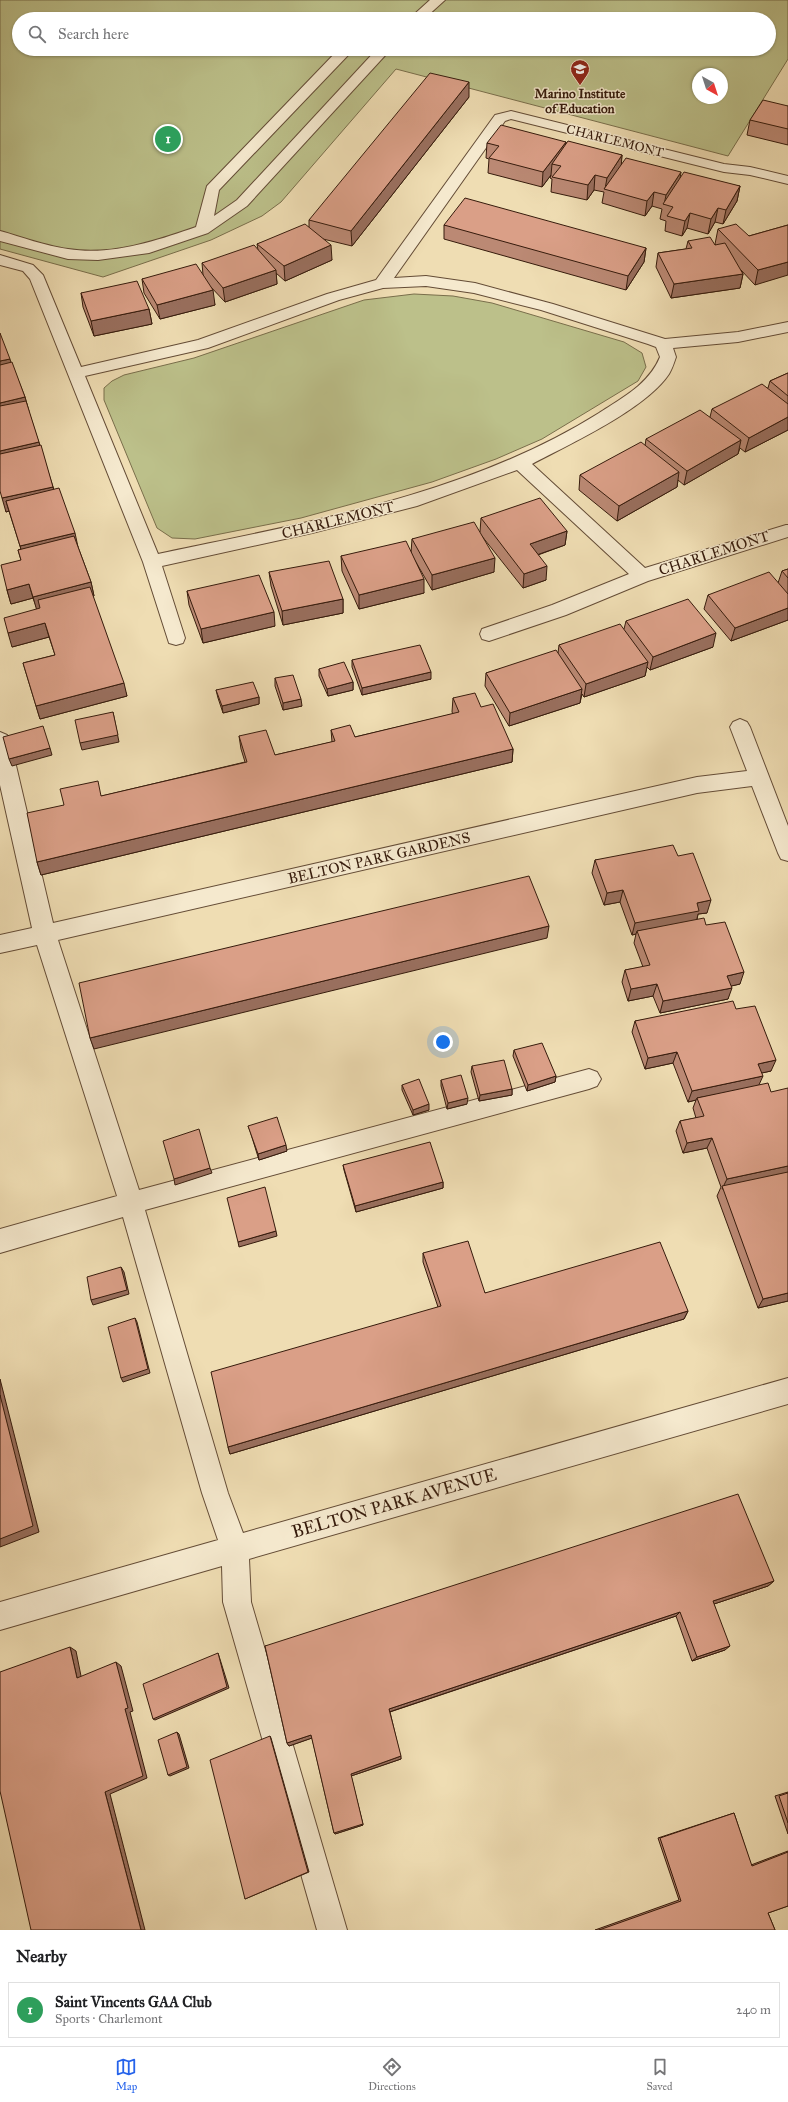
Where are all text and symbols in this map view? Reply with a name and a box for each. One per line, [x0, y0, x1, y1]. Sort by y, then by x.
search box [12, 12, 776, 56]
icon: search [26, 23, 48, 45]
text: Search here [58, 25, 129, 43]
school or university icon: Marino Institute of Education [569, 58, 591, 86]
north arrow [692, 68, 728, 104]
place label: Marino Institute of Education [535, 86, 626, 117]
street label: CHARLEMONT [565, 121, 665, 161]
pin: 1 [155, 124, 181, 154]
street label: CHARLEMONT [280, 497, 396, 543]
street label: CHARLEMONT [656, 527, 772, 579]
street label: BELTON PARK GARDENS [286, 828, 472, 888]
your location [433, 1032, 453, 1052]
street label: BELTON PARK AVENUE [289, 1463, 499, 1543]
text: Nearby [16, 1946, 67, 1967]
text: Saint Vincents GAA Club [55, 1993, 212, 2011]
text: 1 [27, 2002, 33, 2018]
text: 240 m [736, 2002, 771, 2018]
text: Sports · Charlemont [55, 2011, 163, 2027]
tab: Map [115, 2056, 137, 2093]
tab: Directions [368, 2056, 416, 2093]
tab: Saved [646, 2056, 673, 2093]

